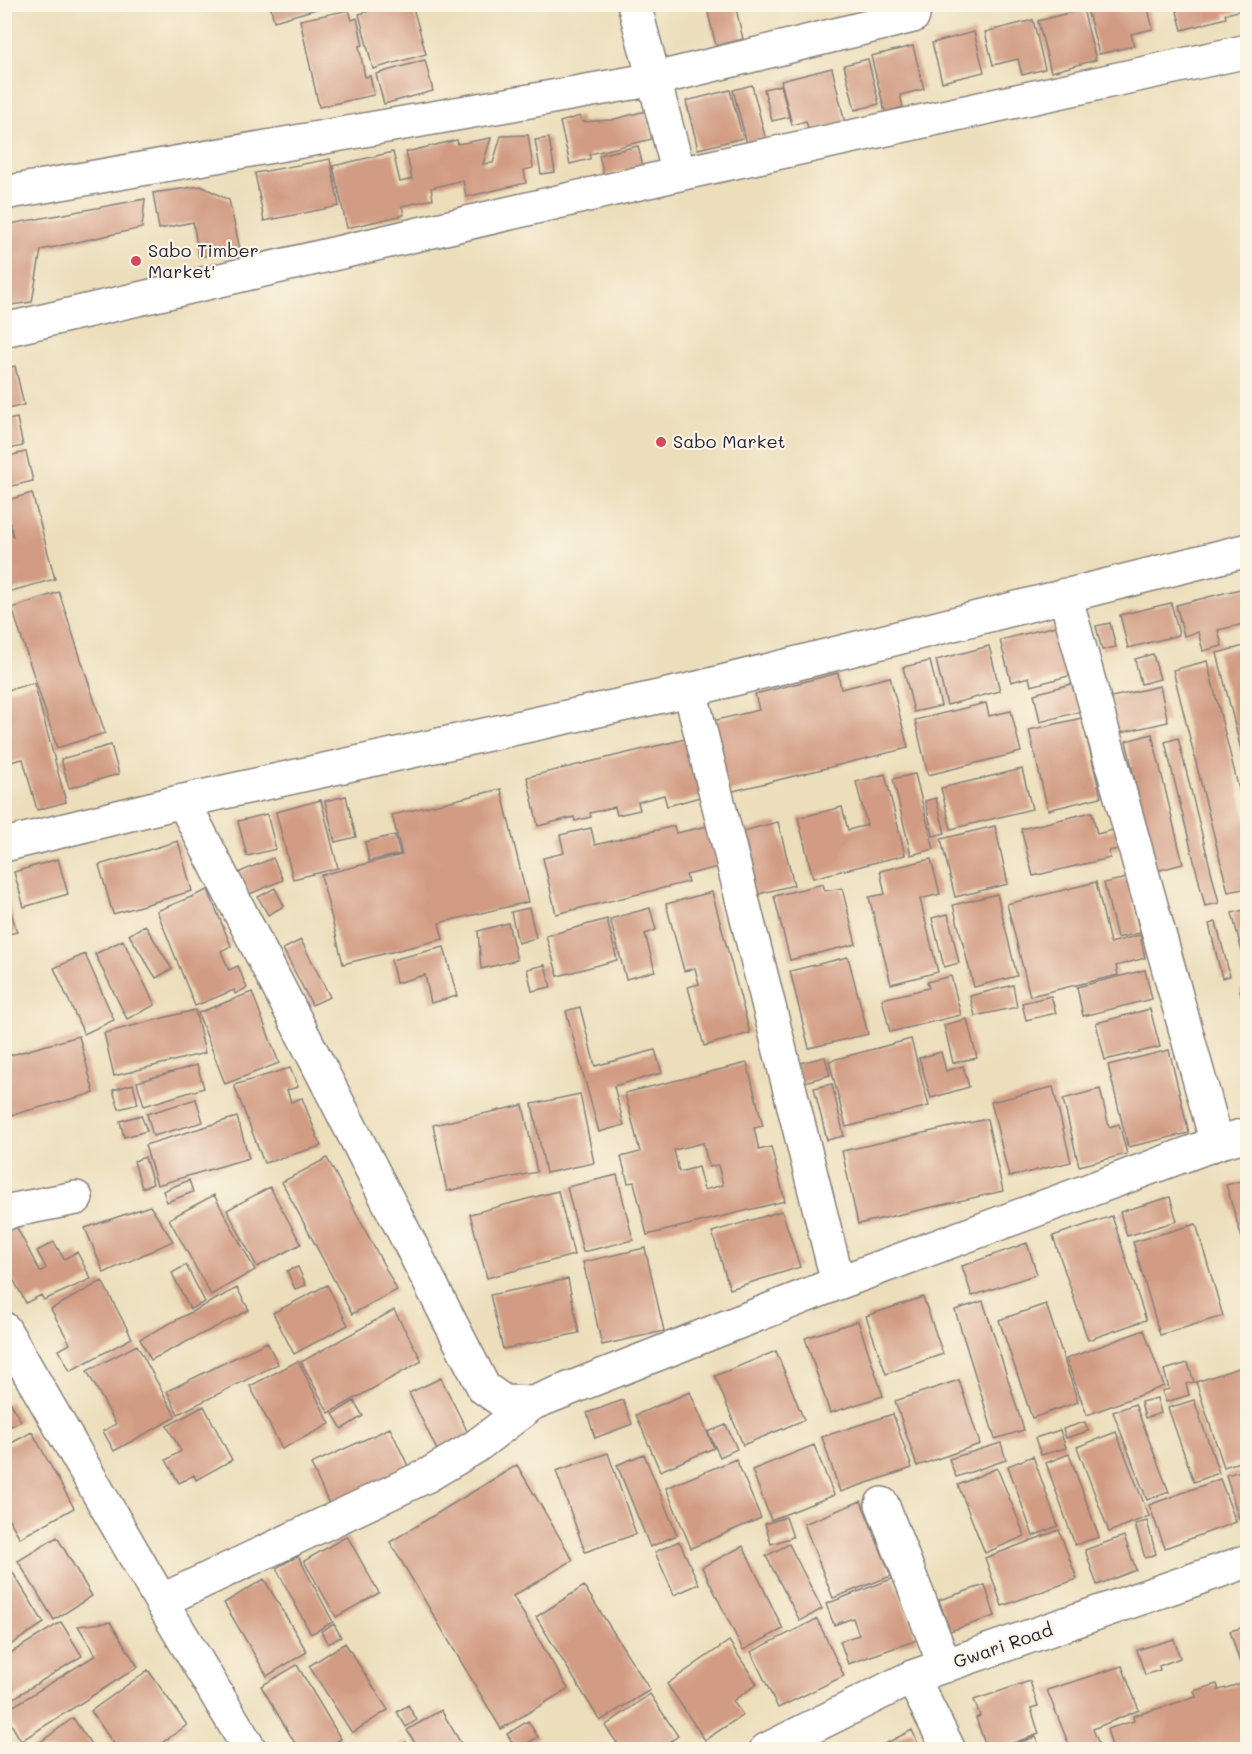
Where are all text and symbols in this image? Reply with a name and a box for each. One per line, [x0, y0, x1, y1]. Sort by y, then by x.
place label: Sabo Timber Market' [148, 238, 259, 283]
marker: Sabo Timber Market' [129, 254, 143, 268]
place label: Sabo Market [673, 429, 785, 453]
marker: Sabo Market [654, 435, 668, 449]
street label: Gwari Road [950, 1617, 1056, 1673]

